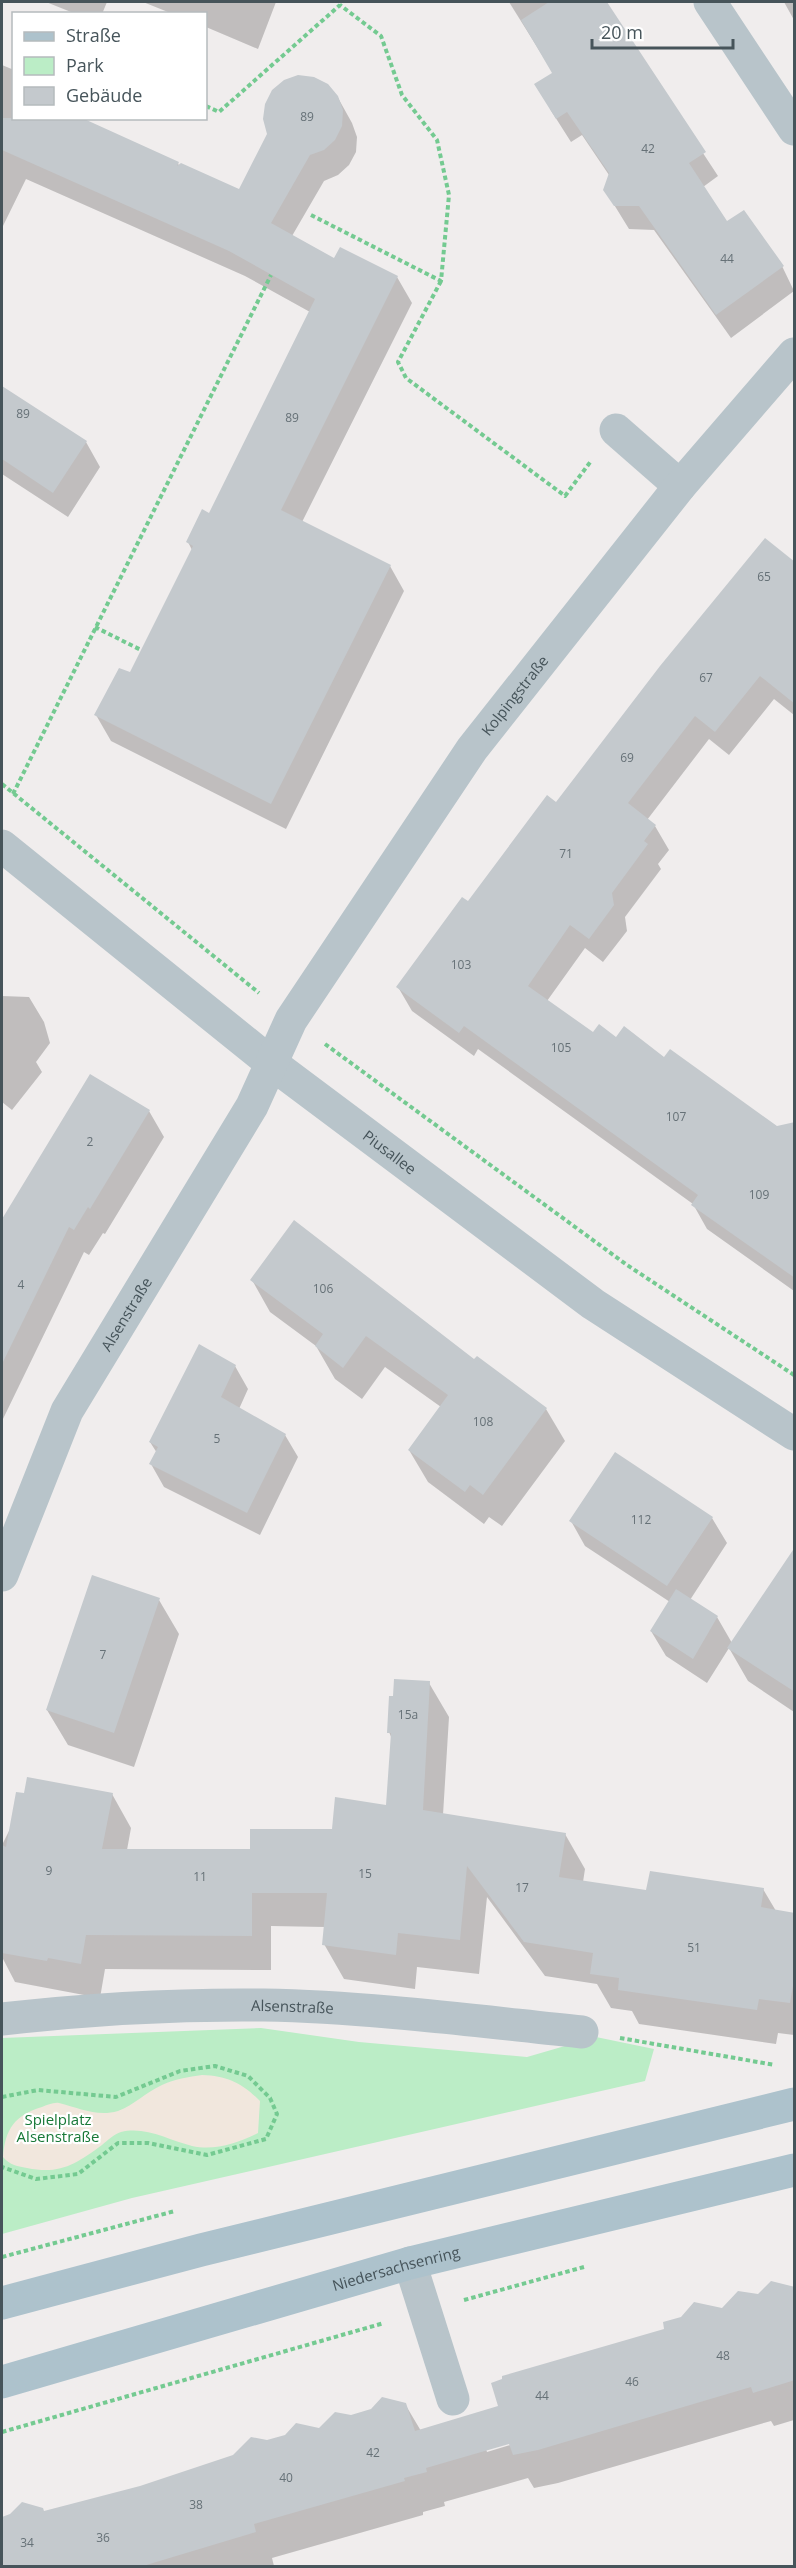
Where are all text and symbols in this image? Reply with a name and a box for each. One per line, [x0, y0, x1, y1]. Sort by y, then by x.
legend [12, 12, 207, 120]
scale bar [592, 12, 733, 50]
text: 20 m [601, 20, 643, 44]
text: Straße [66, 23, 121, 47]
text: Park [66, 53, 104, 77]
text: Gebäude [66, 83, 142, 107]
house number: 89 [300, 108, 314, 125]
house number: 42 [641, 140, 655, 157]
house number: 44 [720, 250, 734, 267]
house number: 89 [16, 405, 30, 422]
house number: 89 [285, 409, 299, 426]
house number: 65 [757, 568, 771, 585]
street label: Kolpingstraße [477, 651, 552, 740]
house number: 67 [699, 669, 713, 686]
house number: 69 [620, 749, 634, 766]
house number: 71 [559, 845, 573, 862]
house number: 103 [451, 956, 471, 973]
house number: 105 [551, 1039, 571, 1056]
house number: 107 [666, 1108, 686, 1125]
street label: Piusallee [359, 1125, 421, 1178]
house number: 2 [87, 1133, 94, 1150]
house number: 109 [749, 1186, 769, 1203]
street label: Alsenstraße [96, 1273, 156, 1354]
house number: 4 [18, 1276, 25, 1293]
house number: 106 [313, 1280, 333, 1297]
house number: 108 [473, 1413, 493, 1430]
house number: 5 [214, 1430, 221, 1447]
house number: 112 [631, 1511, 651, 1528]
house number: 7 [100, 1646, 107, 1663]
house number: 15a [398, 1706, 418, 1723]
house number: 9 [46, 1862, 53, 1879]
house number: 15 [358, 1865, 372, 1882]
house number: 11 [193, 1868, 207, 1885]
house number: 17 [515, 1879, 529, 1896]
house number: 51 [687, 1939, 701, 1956]
street label: Alsenstraße [251, 1995, 334, 2018]
park label: Spielplatz Alsenstraße [17, 2109, 99, 2146]
street label: Niedersachsenring [330, 2241, 462, 2295]
house number: 48 [716, 2347, 730, 2364]
house number: 46 [625, 2373, 639, 2390]
house number: 44 [535, 2387, 549, 2404]
house number: 42 [366, 2444, 380, 2461]
house number: 40 [279, 2469, 293, 2486]
house number: 38 [189, 2496, 203, 2513]
house number: 36 [96, 2529, 110, 2546]
house number: 34 [20, 2534, 34, 2551]

